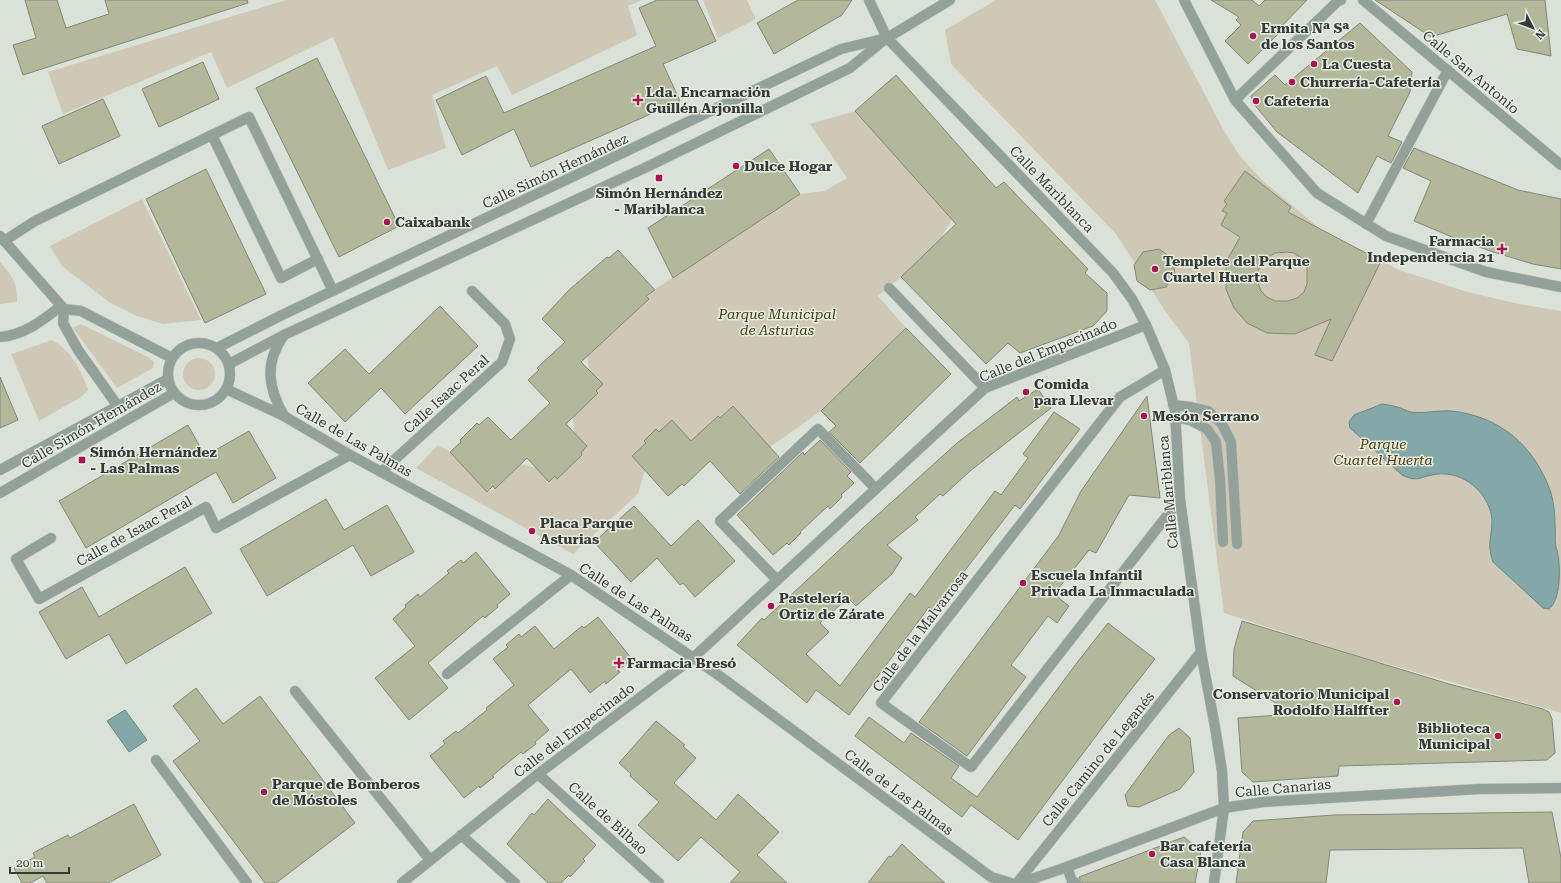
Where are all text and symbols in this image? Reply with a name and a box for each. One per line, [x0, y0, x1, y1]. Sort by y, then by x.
north arrow [1513, 8, 1553, 48]
place label: Ermita Nª Sª de los Santos [1261, 20, 1355, 52]
street label: Calle San Antonio [1419, 27, 1523, 117]
text: N [1532, 27, 1548, 42]
marker: Ermita Nª Sª de los Santos [1248, 31, 1258, 41]
place label: La Cuesta [1322, 56, 1392, 72]
marker: La Cuesta [1309, 59, 1319, 69]
place label: Churrería-Cafetería [1300, 74, 1441, 90]
marker: Churrería-Cafetería [1287, 77, 1297, 87]
place label: Lda. Encarnación Guillén Arjonilla [646, 84, 771, 116]
place label: Cafeteria [1264, 93, 1330, 109]
marker: Lda. Encarnación Guillén Arjonilla [633, 95, 643, 105]
marker: Cafeteria [1251, 96, 1261, 106]
street label: Calle Simón Hernández [480, 130, 631, 212]
street label: Calle Mariblanca [1007, 142, 1098, 236]
place label: Dulce Hogar [744, 158, 833, 174]
marker: Dulce Hogar [731, 161, 741, 171]
marker: Simón Hernández - Mariblanca [654, 173, 664, 183]
place label: Simón Hernández - Mariblanca [596, 185, 722, 217]
place label: Caixabank [395, 214, 471, 230]
marker: Caixabank [382, 217, 392, 227]
place label: Farmacia Independencia 21 [1367, 233, 1495, 265]
marker: Farmacia Independencia 21 [1497, 244, 1507, 254]
place label: Templete del Parque Cuartel Huerta [1163, 253, 1310, 285]
marker: Templete del Parque Cuartel Huerta [1150, 264, 1160, 274]
park label: Parque Municipal de Asturias [717, 306, 836, 338]
street label: Calle del Empecinado [977, 315, 1119, 385]
street label: Calle Isaac Peral [400, 351, 493, 437]
place label: Comida para Llevar [1034, 376, 1114, 408]
street label: Calle Simón Hernández [18, 378, 164, 472]
marker: Comida para Llevar [1021, 387, 1031, 397]
street label: Calle de Las Palmas [293, 400, 415, 480]
place label: Mesón Serrano [1152, 408, 1259, 424]
marker: Mesón Serrano [1139, 411, 1149, 421]
street label: Calle Mariblanca [1155, 434, 1181, 549]
park label: Parque Cuartel Huerta [1333, 436, 1433, 468]
place label: Simón Hernández - Las Palmas [90, 444, 217, 476]
marker: Simón Hernández - Las Palmas [77, 455, 87, 465]
street label: Calle de Isaac Peral [73, 492, 195, 569]
place label: Placa Parque Asturias [540, 515, 633, 547]
marker: Placa Parque Asturias [527, 526, 537, 536]
street label: Calle de Las Palmas [576, 559, 696, 645]
street label: Calle de la Malvarrosa [869, 567, 971, 695]
place label: Escuela Infantil Privada La Inmaculada [1031, 567, 1195, 599]
marker: Escuela Infantil Privada La Inmaculada [1018, 578, 1028, 588]
place label: Pastelería Ortiz de Zárate [779, 590, 884, 622]
marker: Pastelería Ortiz de Zárate [766, 601, 776, 611]
place label: Farmacia Bresó [627, 655, 736, 671]
marker: Farmacia Bresó [614, 658, 624, 668]
street label: Calle del Empecinado [511, 679, 637, 781]
place label: Conservatorio Municipal Rodolfo Halffter [1213, 686, 1390, 718]
street label: Calle Camino de Leganés [1039, 688, 1158, 830]
marker: Conservatorio Municipal Rodolfo Halffter [1392, 697, 1402, 707]
place label: Biblioteca Municipal [1418, 720, 1491, 752]
marker: Biblioteca Municipal [1493, 731, 1503, 741]
street label: Calle de Las Palmas [842, 746, 957, 838]
place label: Parque de Bomberos de Móstoles [272, 776, 420, 808]
street label: Calle Canarias [1234, 776, 1332, 800]
street label: Calle de Bilbao [565, 778, 651, 858]
marker: Parque de Bomberos de Móstoles [259, 787, 269, 797]
place label: Bar cafetería Casa Blanca [1160, 838, 1252, 870]
scale bar [10, 849, 69, 875]
marker: Bar cafetería Casa Blanca [1147, 849, 1157, 859]
text: 20 m [16, 856, 43, 870]

